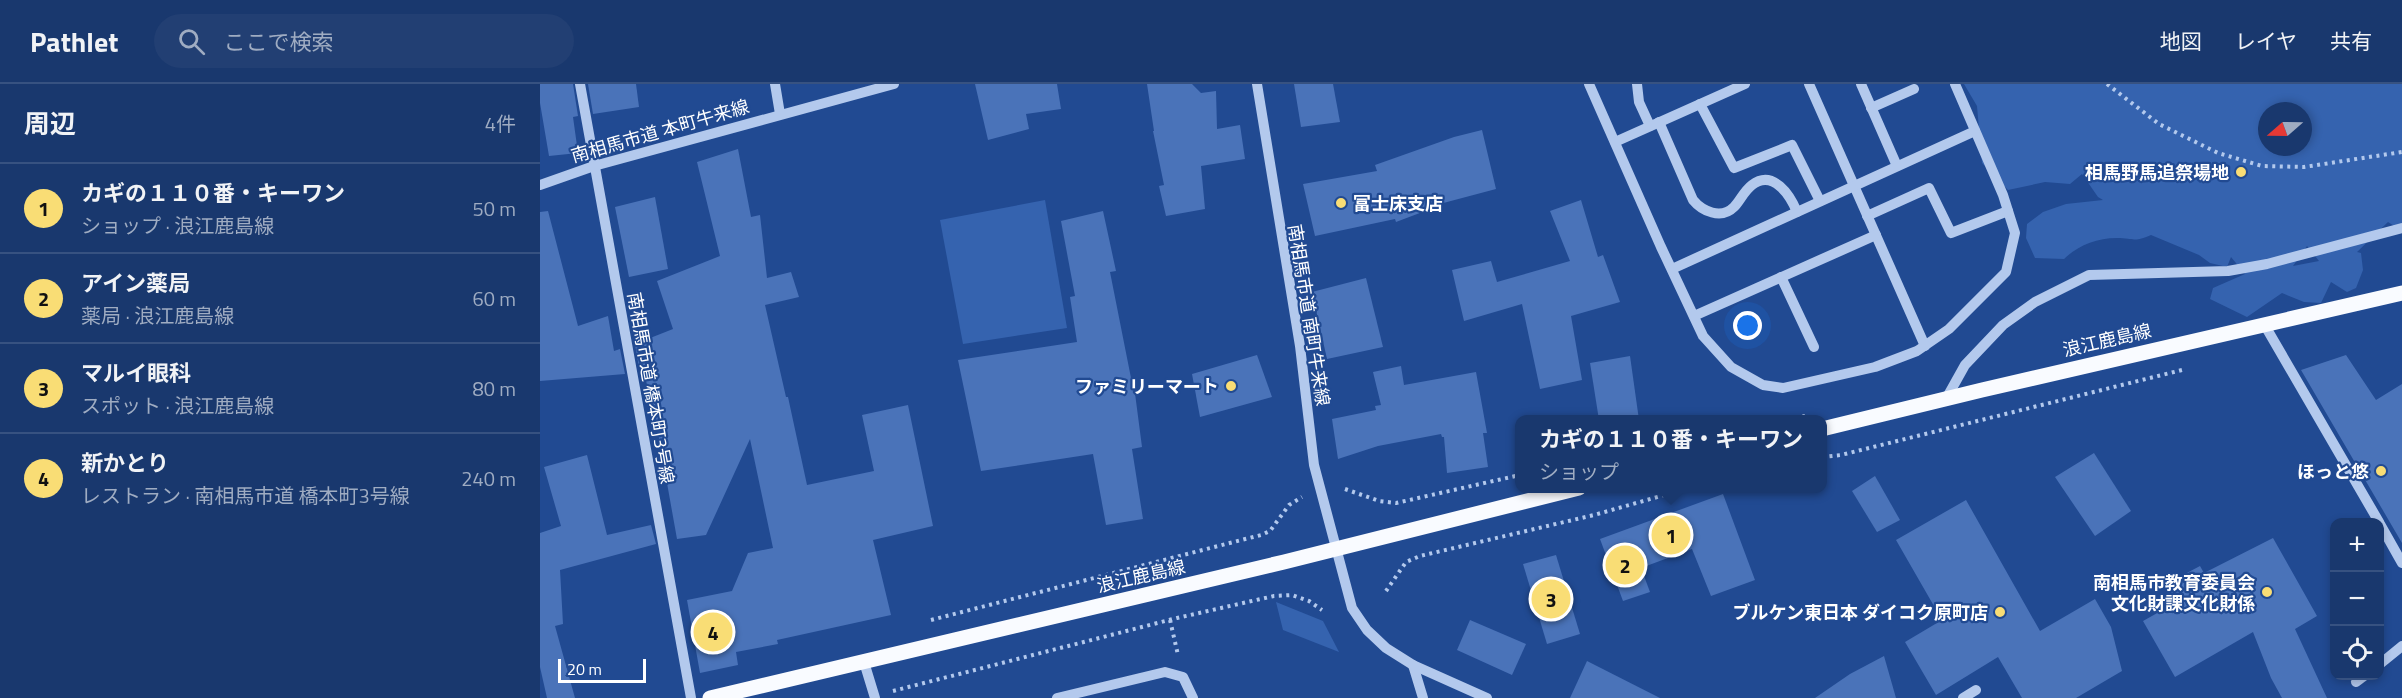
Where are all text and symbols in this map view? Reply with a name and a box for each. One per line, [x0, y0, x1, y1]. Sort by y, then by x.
search box [154, 14, 574, 68]
text: Pathlet [30, 20, 118, 63]
icon: search [175, 25, 208, 58]
text: ここで検索 [223, 25, 333, 59]
text: 地図 [2160, 25, 2202, 57]
text: レイヤ [2235, 25, 2297, 57]
text: 共有 [2330, 25, 2372, 57]
street label: 南相馬市道 本町牛来線 [568, 93, 752, 169]
north arrow [2258, 102, 2312, 156]
text: 周辺 [24, 104, 76, 143]
text: 4件 [485, 108, 516, 139]
place label: 相馬野馬追祭場地 [2085, 159, 2229, 186]
marker: 相馬野馬追祭場地 [2234, 165, 2248, 179]
text: カギの１１０番・キーワン [81, 176, 345, 210]
place label: 富士床支店 [1353, 190, 1443, 217]
text: 1 [38, 193, 49, 224]
text: 50 m [472, 193, 516, 224]
marker: 富士床支店 [1334, 196, 1348, 210]
text: ショップ · 浪江鹿島線 [81, 210, 274, 241]
street label: 南相馬市道 南町牛来線 [1281, 222, 1337, 408]
text: アイン薬局 [81, 266, 190, 300]
text: 2 [38, 283, 49, 314]
text: 60 m [472, 283, 516, 314]
street label: 南相馬市道 橋本町3号線 [621, 290, 681, 486]
text: 薬局 · 浪江鹿島線 [81, 300, 234, 331]
your location [1733, 311, 1762, 340]
street label: 浪江鹿島線 [2060, 317, 2154, 363]
text: マルイ眼科 [81, 356, 191, 390]
text: 3 [38, 373, 49, 404]
text: 80 m [472, 373, 516, 404]
place label: ファミリーマート [1075, 373, 1219, 400]
marker: ファミリーマート [1224, 379, 1238, 393]
text: スポット · 浪江鹿島線 [81, 390, 274, 421]
popup [1515, 415, 1827, 493]
text: カギの１１０番・キーワン [1539, 422, 1803, 456]
text: 新かとり [81, 446, 169, 480]
text: ショップ [1539, 456, 1619, 487]
place label: ほっと悠 [2297, 458, 2369, 485]
text: 4 [38, 463, 49, 494]
text: 240 m [461, 463, 516, 494]
marker: ほっと悠 [2374, 464, 2388, 478]
text: レストラン · 南相馬市道 橋本町3号線 [81, 480, 410, 511]
pin: 1 [1652, 512, 1690, 558]
map controls [2330, 518, 2384, 680]
button: + [2330, 518, 2384, 572]
pin: 2 [1606, 542, 1644, 588]
street label: 浪江鹿島線 [1094, 553, 1188, 599]
place label: 南相馬市教育委員会 文化財課文化財係 [2093, 569, 2255, 617]
button: − [2330, 572, 2384, 626]
pin: 3 [1532, 576, 1570, 622]
marker: 南相馬市教育委員会 文化財課文化財係 [2260, 585, 2274, 599]
place label: ブルケン東日本 ダイコク原町店 [1733, 599, 1988, 626]
marker: ブルケン東日本 ダイコク原町店 [1993, 605, 2007, 619]
pin: 4 [694, 610, 732, 654]
button: locate [2330, 626, 2384, 680]
scale bar [558, 656, 646, 684]
text: 20 m [567, 657, 602, 681]

